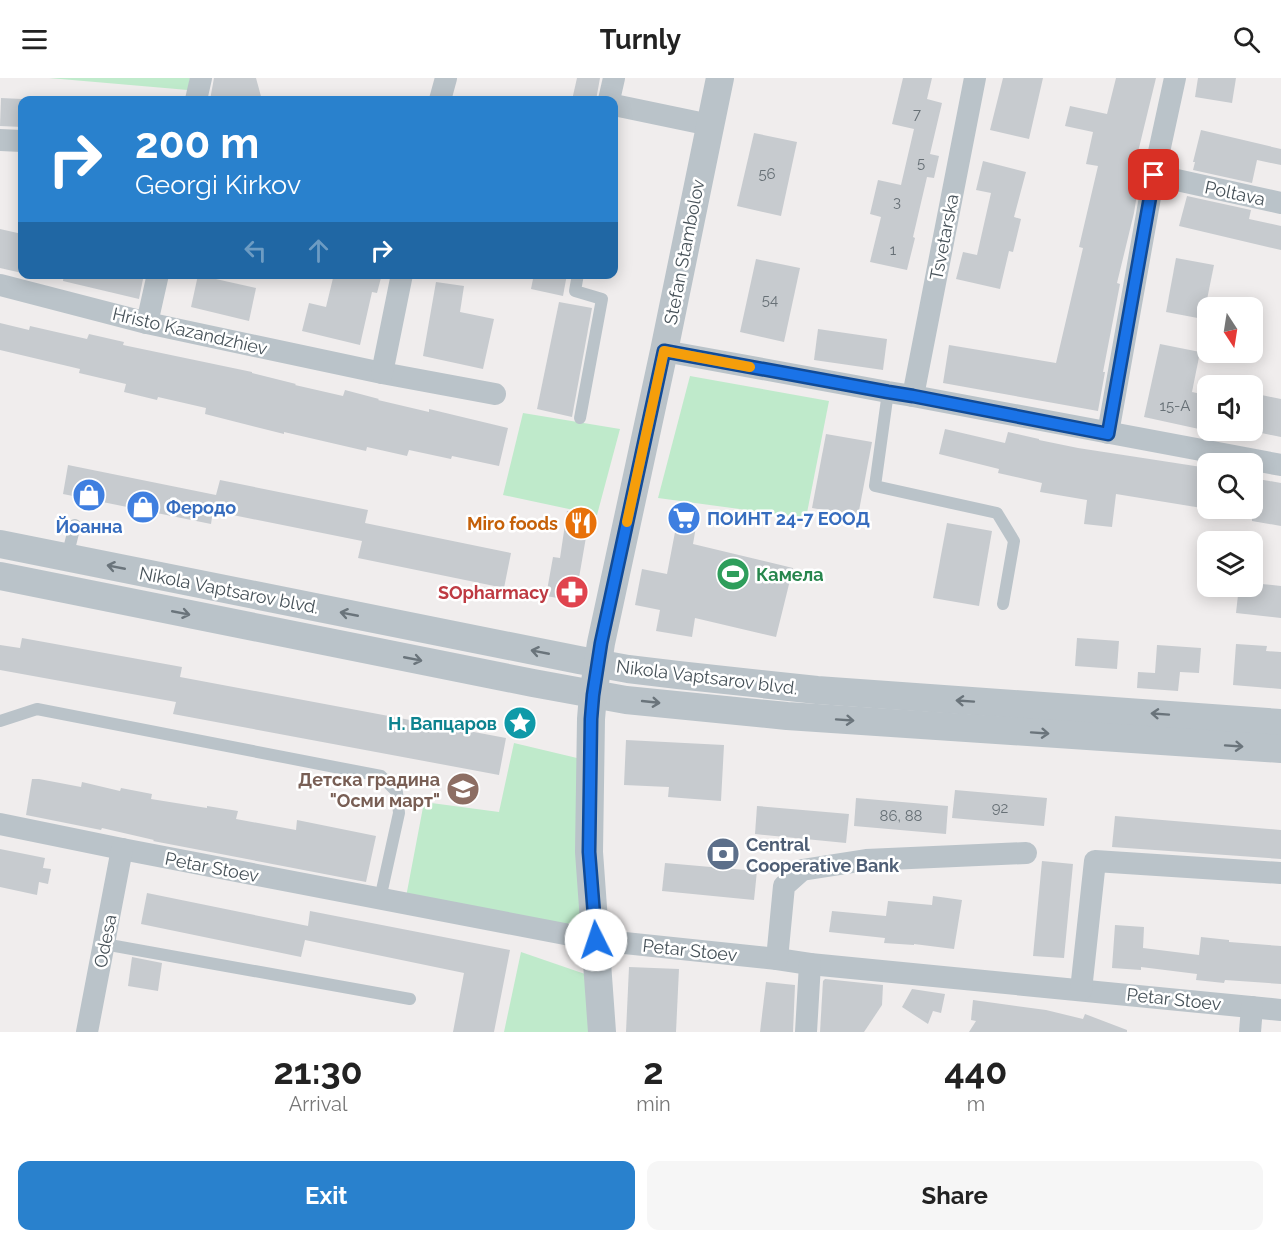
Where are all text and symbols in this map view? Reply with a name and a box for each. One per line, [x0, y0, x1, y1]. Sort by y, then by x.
icon: menu [18, 23, 51, 56]
icon: search [1230, 23, 1263, 56]
text: Turnly [600, 24, 681, 55]
house number: 7 [913, 105, 921, 123]
text: 200 m [135, 119, 259, 168]
icon: right [36, 120, 114, 198]
pin [1128, 149, 1179, 200]
house number: 5 [917, 154, 925, 172]
icon: arrive [1137, 158, 1170, 191]
house number: 56 [758, 165, 776, 183]
text: Georgi Kirkov [135, 169, 301, 200]
street label: Poltava [1203, 176, 1267, 210]
street label: Stefan Stambolov [660, 177, 708, 327]
street label: Tsvetarska [925, 192, 963, 282]
house number: 3 [893, 193, 901, 211]
icon: left [239, 234, 272, 267]
icon: ahead [302, 234, 335, 267]
icon: right [365, 234, 398, 267]
house number: 1 [890, 241, 897, 259]
house number: 54 [762, 291, 778, 309]
north arrow [1197, 297, 1263, 363]
map controls [1197, 297, 1263, 597]
street label: Hristo Kazandzhiev [111, 303, 270, 359]
button: sound [1197, 375, 1263, 441]
house number: 15-A [1160, 397, 1190, 415]
button: search [1197, 453, 1263, 519]
shop icon: Йоанна [71, 477, 107, 513]
shop icon: Феродо [125, 489, 161, 525]
place label: Феродо [166, 497, 236, 518]
supermarket icon: ПОИНТ 24-7 ЕООД [666, 500, 702, 536]
restaurant icon: Miro foods [563, 505, 599, 541]
place label: ПОИНТ 24-7 ЕООД [707, 508, 870, 529]
place label: Miro foods [467, 513, 558, 534]
place label: Йоанна [55, 516, 123, 537]
button: layers [1197, 531, 1263, 597]
sports icon: Камела [715, 556, 751, 592]
one-way arrow [107, 561, 127, 572]
street label: Nikola Vaptsarov blvd. [137, 562, 321, 618]
place label: Камела [756, 564, 824, 585]
pharmacy icon: SOpharmacy [554, 574, 590, 610]
place label: SOpharmacy [438, 582, 549, 603]
one-way arrow [171, 608, 190, 619]
one-way arrow [339, 608, 359, 619]
one-way arrow [531, 646, 550, 657]
one-way arrow [403, 654, 423, 665]
street label: Nikola Vaptsarov blvd. [615, 655, 799, 699]
one-way arrow [956, 695, 976, 706]
one-way arrow [640, 697, 660, 708]
place icon: Н. Вапцаров [502, 705, 538, 741]
one-way arrow [1150, 709, 1170, 720]
place label: Н. Вапцаров [388, 713, 497, 734]
one-way arrow [834, 715, 854, 726]
one-way arrow [1029, 728, 1049, 739]
one-way arrow [1224, 741, 1244, 752]
place label: Детска градина "Осми март" [298, 769, 440, 811]
school or university icon: Детска градина "Осми март" [445, 771, 481, 807]
house number: 92 [992, 799, 1008, 817]
house number: 86, 88 [880, 807, 923, 825]
place label: Central Cooperative Bank [746, 834, 900, 876]
bank icon: Central Cooperative Bank [705, 836, 741, 872]
street label: Petar Stoev [163, 848, 261, 886]
position arrow [564, 908, 628, 972]
street label: Odesa [90, 913, 120, 969]
street label: Petar Stoev [642, 935, 739, 965]
street label: Petar Stoev [1126, 984, 1223, 1014]
text: 21:30 [274, 1050, 363, 1092]
text: 2 [643, 1050, 664, 1092]
text: 440 [944, 1050, 1007, 1092]
text: Arrival [289, 1092, 347, 1116]
text: min [636, 1092, 671, 1116]
text: m [967, 1092, 985, 1116]
button: Exit [18, 1161, 635, 1230]
button: Share [647, 1161, 1263, 1230]

